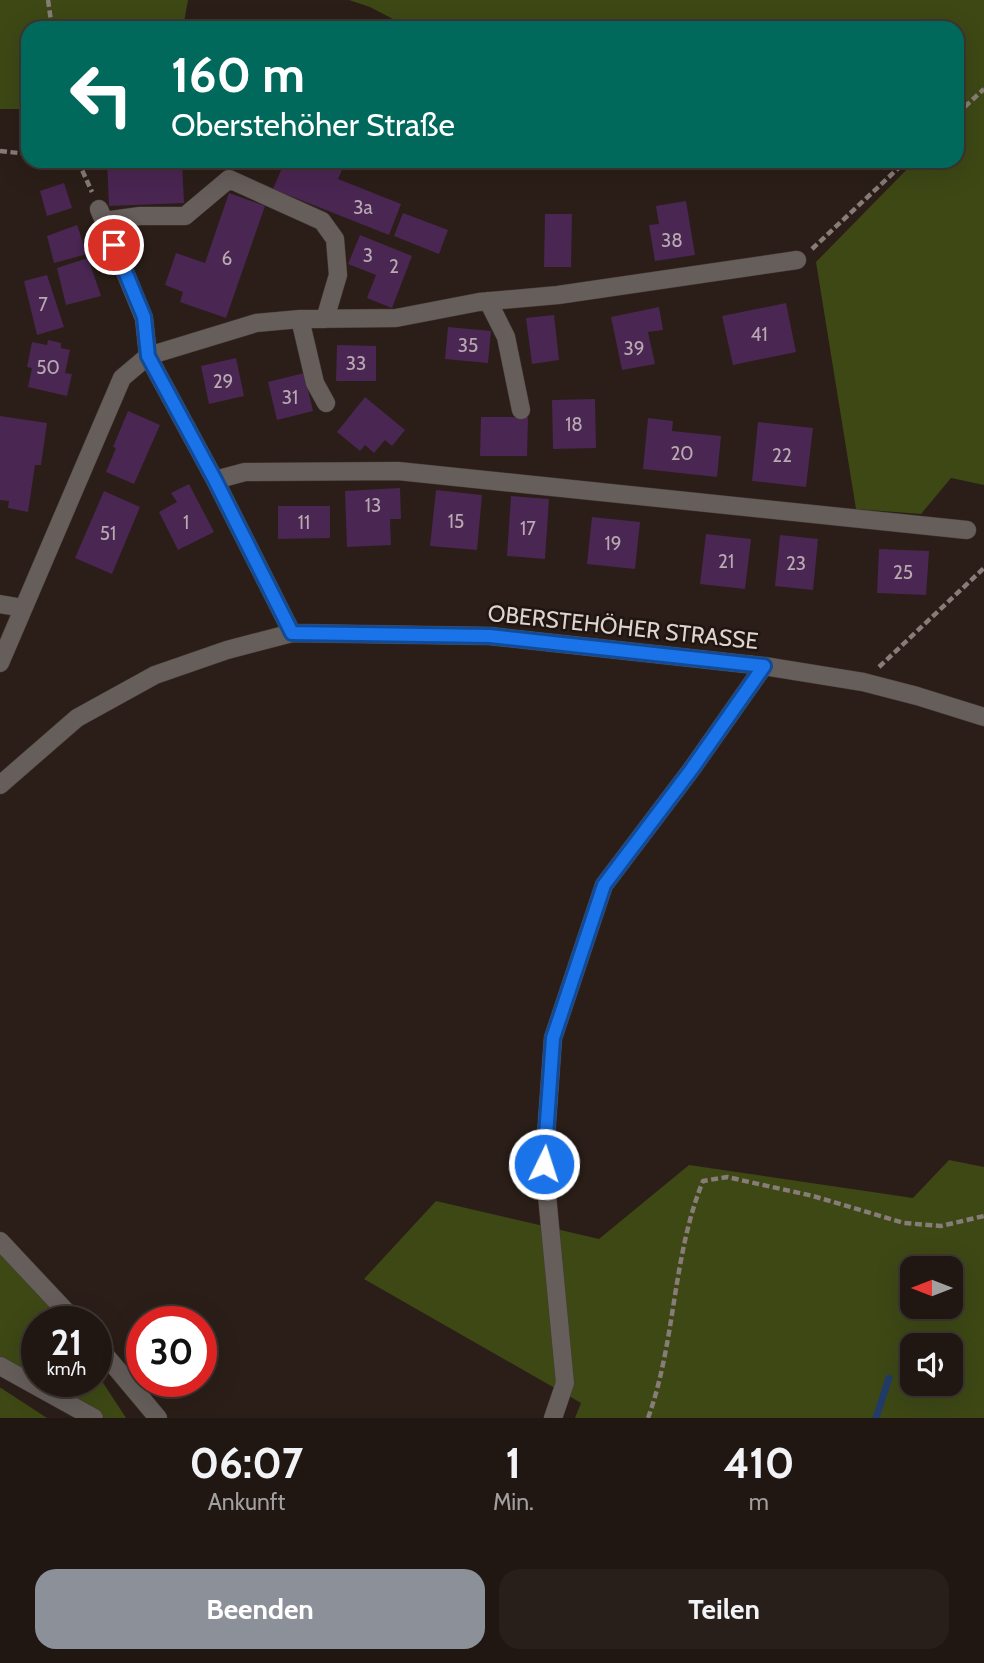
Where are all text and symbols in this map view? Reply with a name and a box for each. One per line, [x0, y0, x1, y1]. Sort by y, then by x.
text: 160 m [171, 45, 305, 104]
icon: left [56, 49, 147, 140]
text: Oberstehöher Straße [171, 105, 455, 144]
house number: 3a [353, 196, 373, 219]
pin [84, 215, 144, 275]
icon: arrive [95, 226, 133, 264]
house number: 38 [661, 229, 683, 252]
house number: 3 [363, 244, 373, 267]
house number: 6 [222, 247, 232, 270]
house number: 2 [389, 255, 399, 278]
house number: 7 [38, 293, 48, 316]
house number: 41 [750, 323, 768, 346]
house number: 35 [458, 334, 478, 357]
house number: 39 [623, 337, 645, 360]
house number: 33 [346, 352, 366, 375]
house number: 50 [36, 356, 60, 379]
house number: 29 [213, 370, 233, 393]
house number: 31 [282, 386, 298, 409]
house number: 18 [565, 413, 583, 436]
house number: 20 [670, 442, 694, 465]
house number: 22 [772, 444, 792, 467]
house number: 13 [365, 494, 381, 517]
house number: 15 [448, 510, 464, 533]
house number: 1 [183, 511, 189, 534]
house number: 11 [298, 511, 310, 534]
house number: 17 [520, 517, 536, 540]
house number: 51 [100, 522, 116, 545]
house number: 19 [605, 532, 622, 555]
house number: 21 [718, 550, 734, 573]
house number: 23 [786, 552, 806, 575]
house number: 25 [893, 561, 913, 584]
street label: OBERSTEHÖHER STRASSE [486, 599, 760, 655]
position arrow [507, 1127, 581, 1201]
north arrow [900, 1256, 962, 1320]
map controls [900, 1256, 963, 1396]
speed limit sign: 30 [126, 1306, 217, 1397]
text: 21 [51, 1321, 82, 1364]
button: sound [900, 1333, 963, 1396]
text: km/h [47, 1358, 86, 1380]
text: 06:07 [190, 1437, 303, 1489]
text: 1 [506, 1437, 521, 1489]
text: 410 [723, 1437, 794, 1489]
text: Ankunft [208, 1488, 285, 1516]
text: Min. [493, 1488, 534, 1516]
text: m [749, 1488, 769, 1516]
button: Beenden [35, 1569, 485, 1649]
button: Teilen [499, 1569, 949, 1649]

